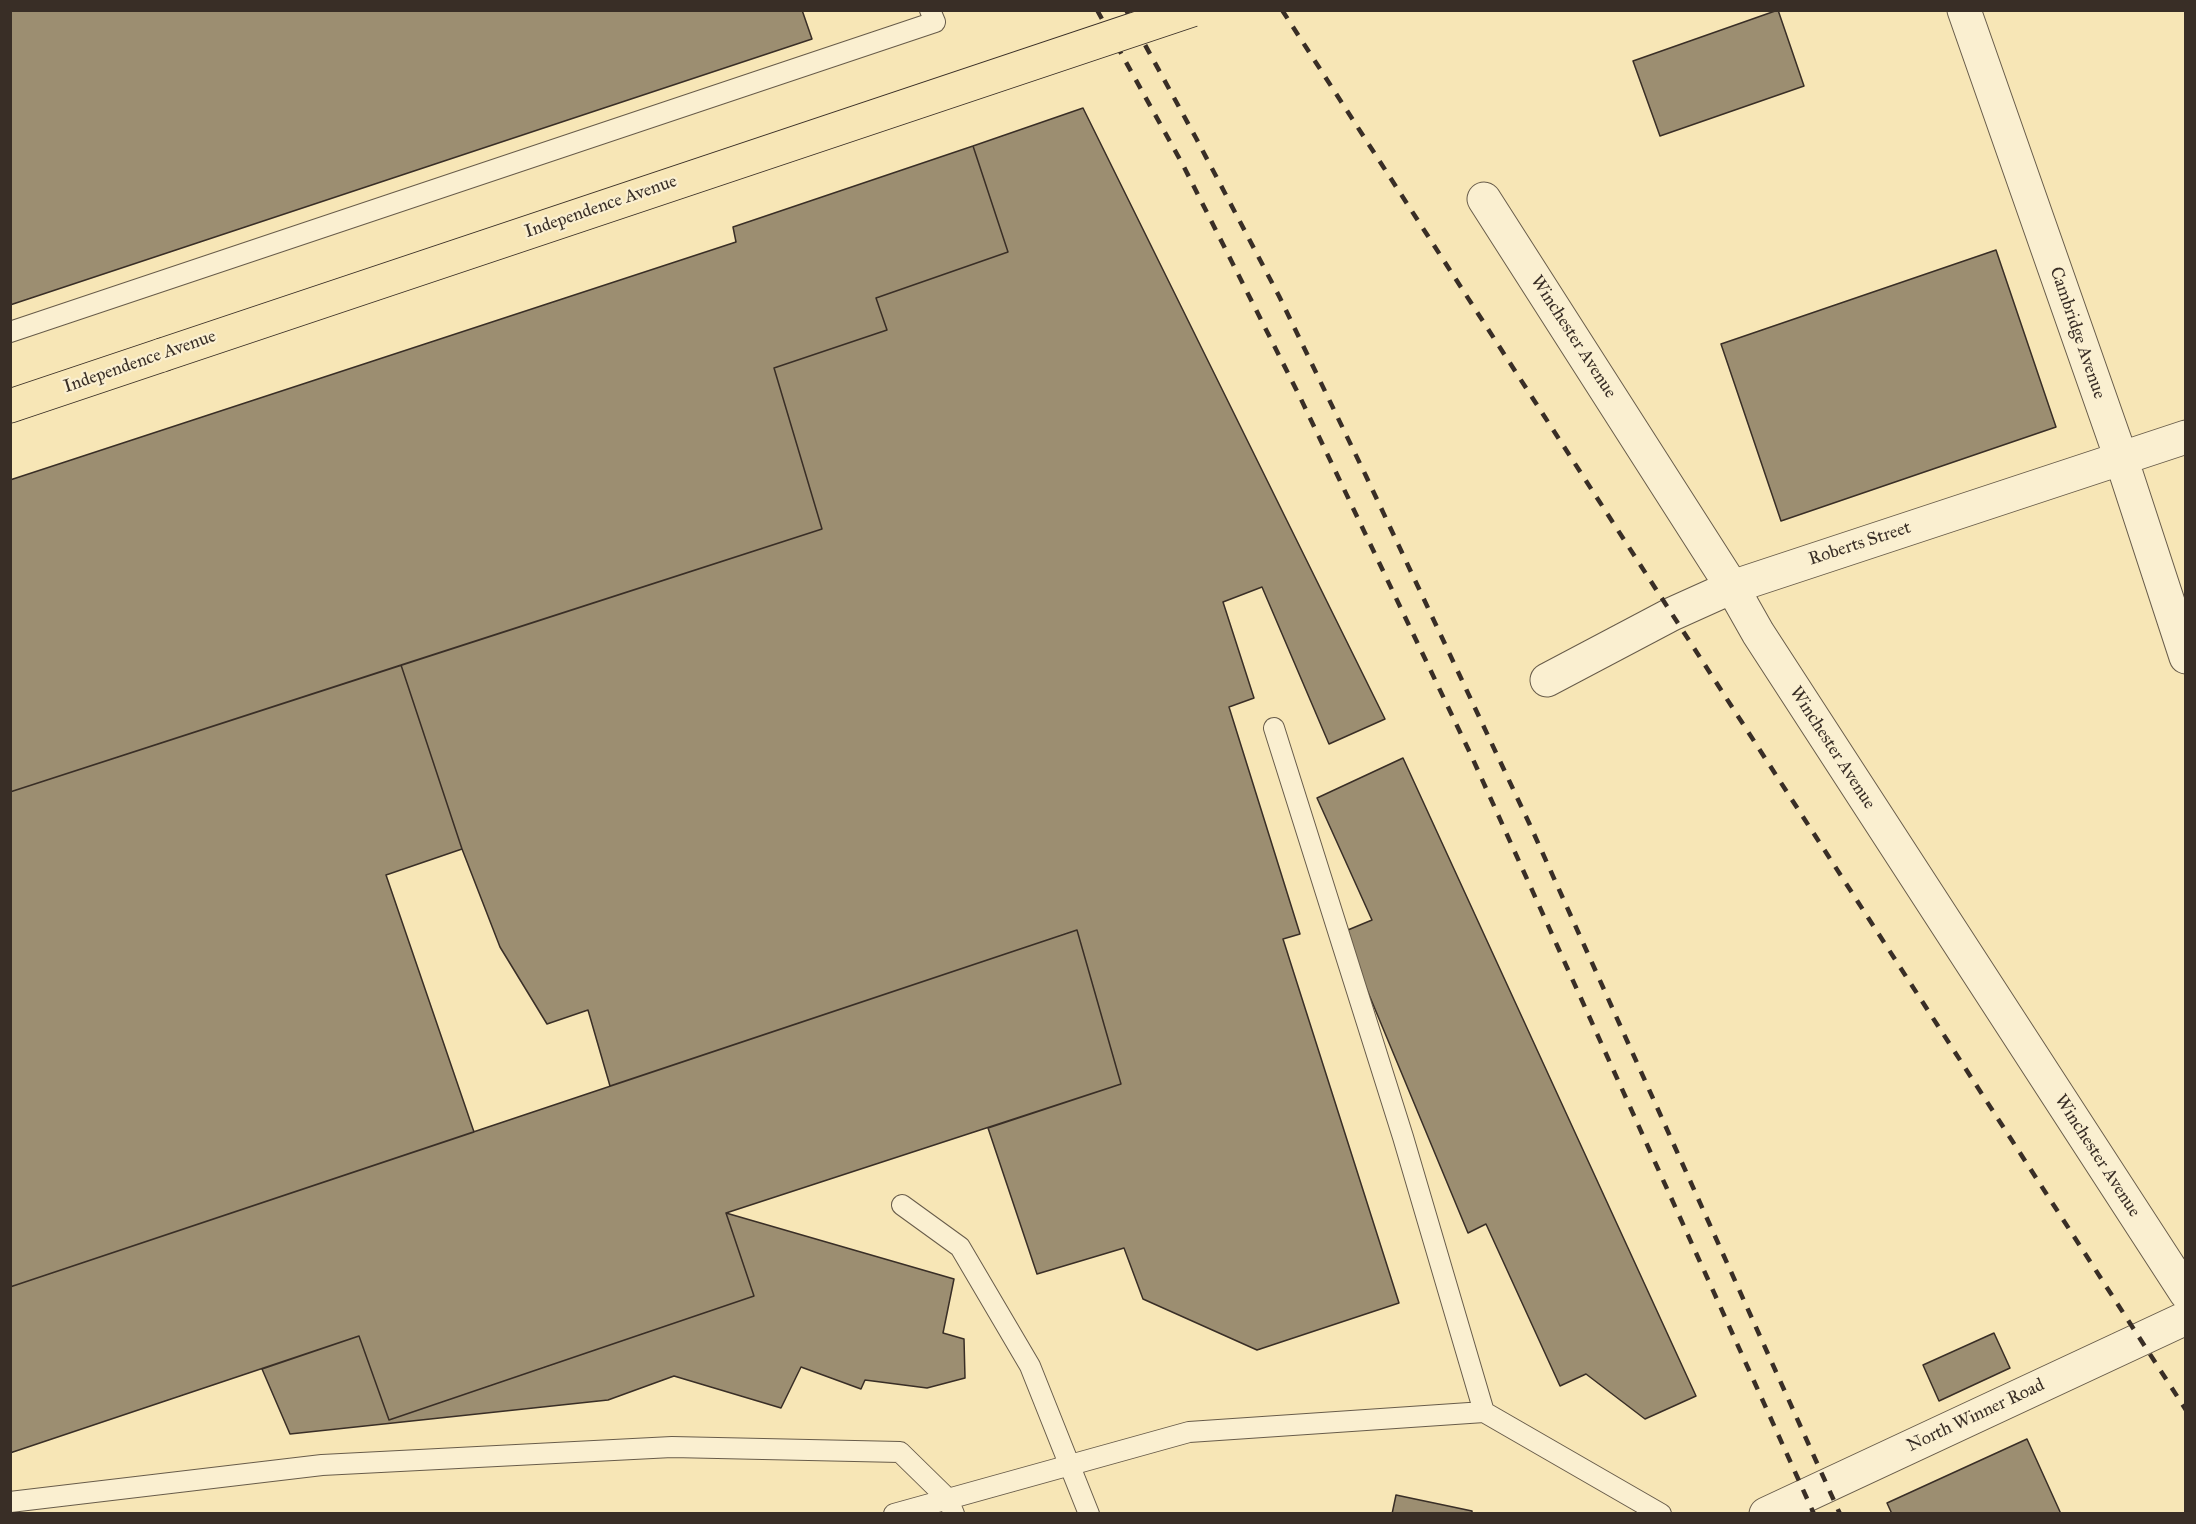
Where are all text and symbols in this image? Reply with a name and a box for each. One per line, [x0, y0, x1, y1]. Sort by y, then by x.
street label: Independence Avenue [522, 171, 680, 243]
street label: Cambridge Avenue [2044, 264, 2110, 402]
street label: Winchester Avenue [1525, 272, 1621, 402]
street label: Independence Avenue [61, 326, 219, 398]
street label: Roberts Street [1806, 517, 1914, 571]
street label: Winchester Avenue [1784, 683, 1880, 813]
street label: Winchester Avenue [2049, 1091, 2145, 1221]
street label: North Winner Road [1904, 1375, 2048, 1457]

